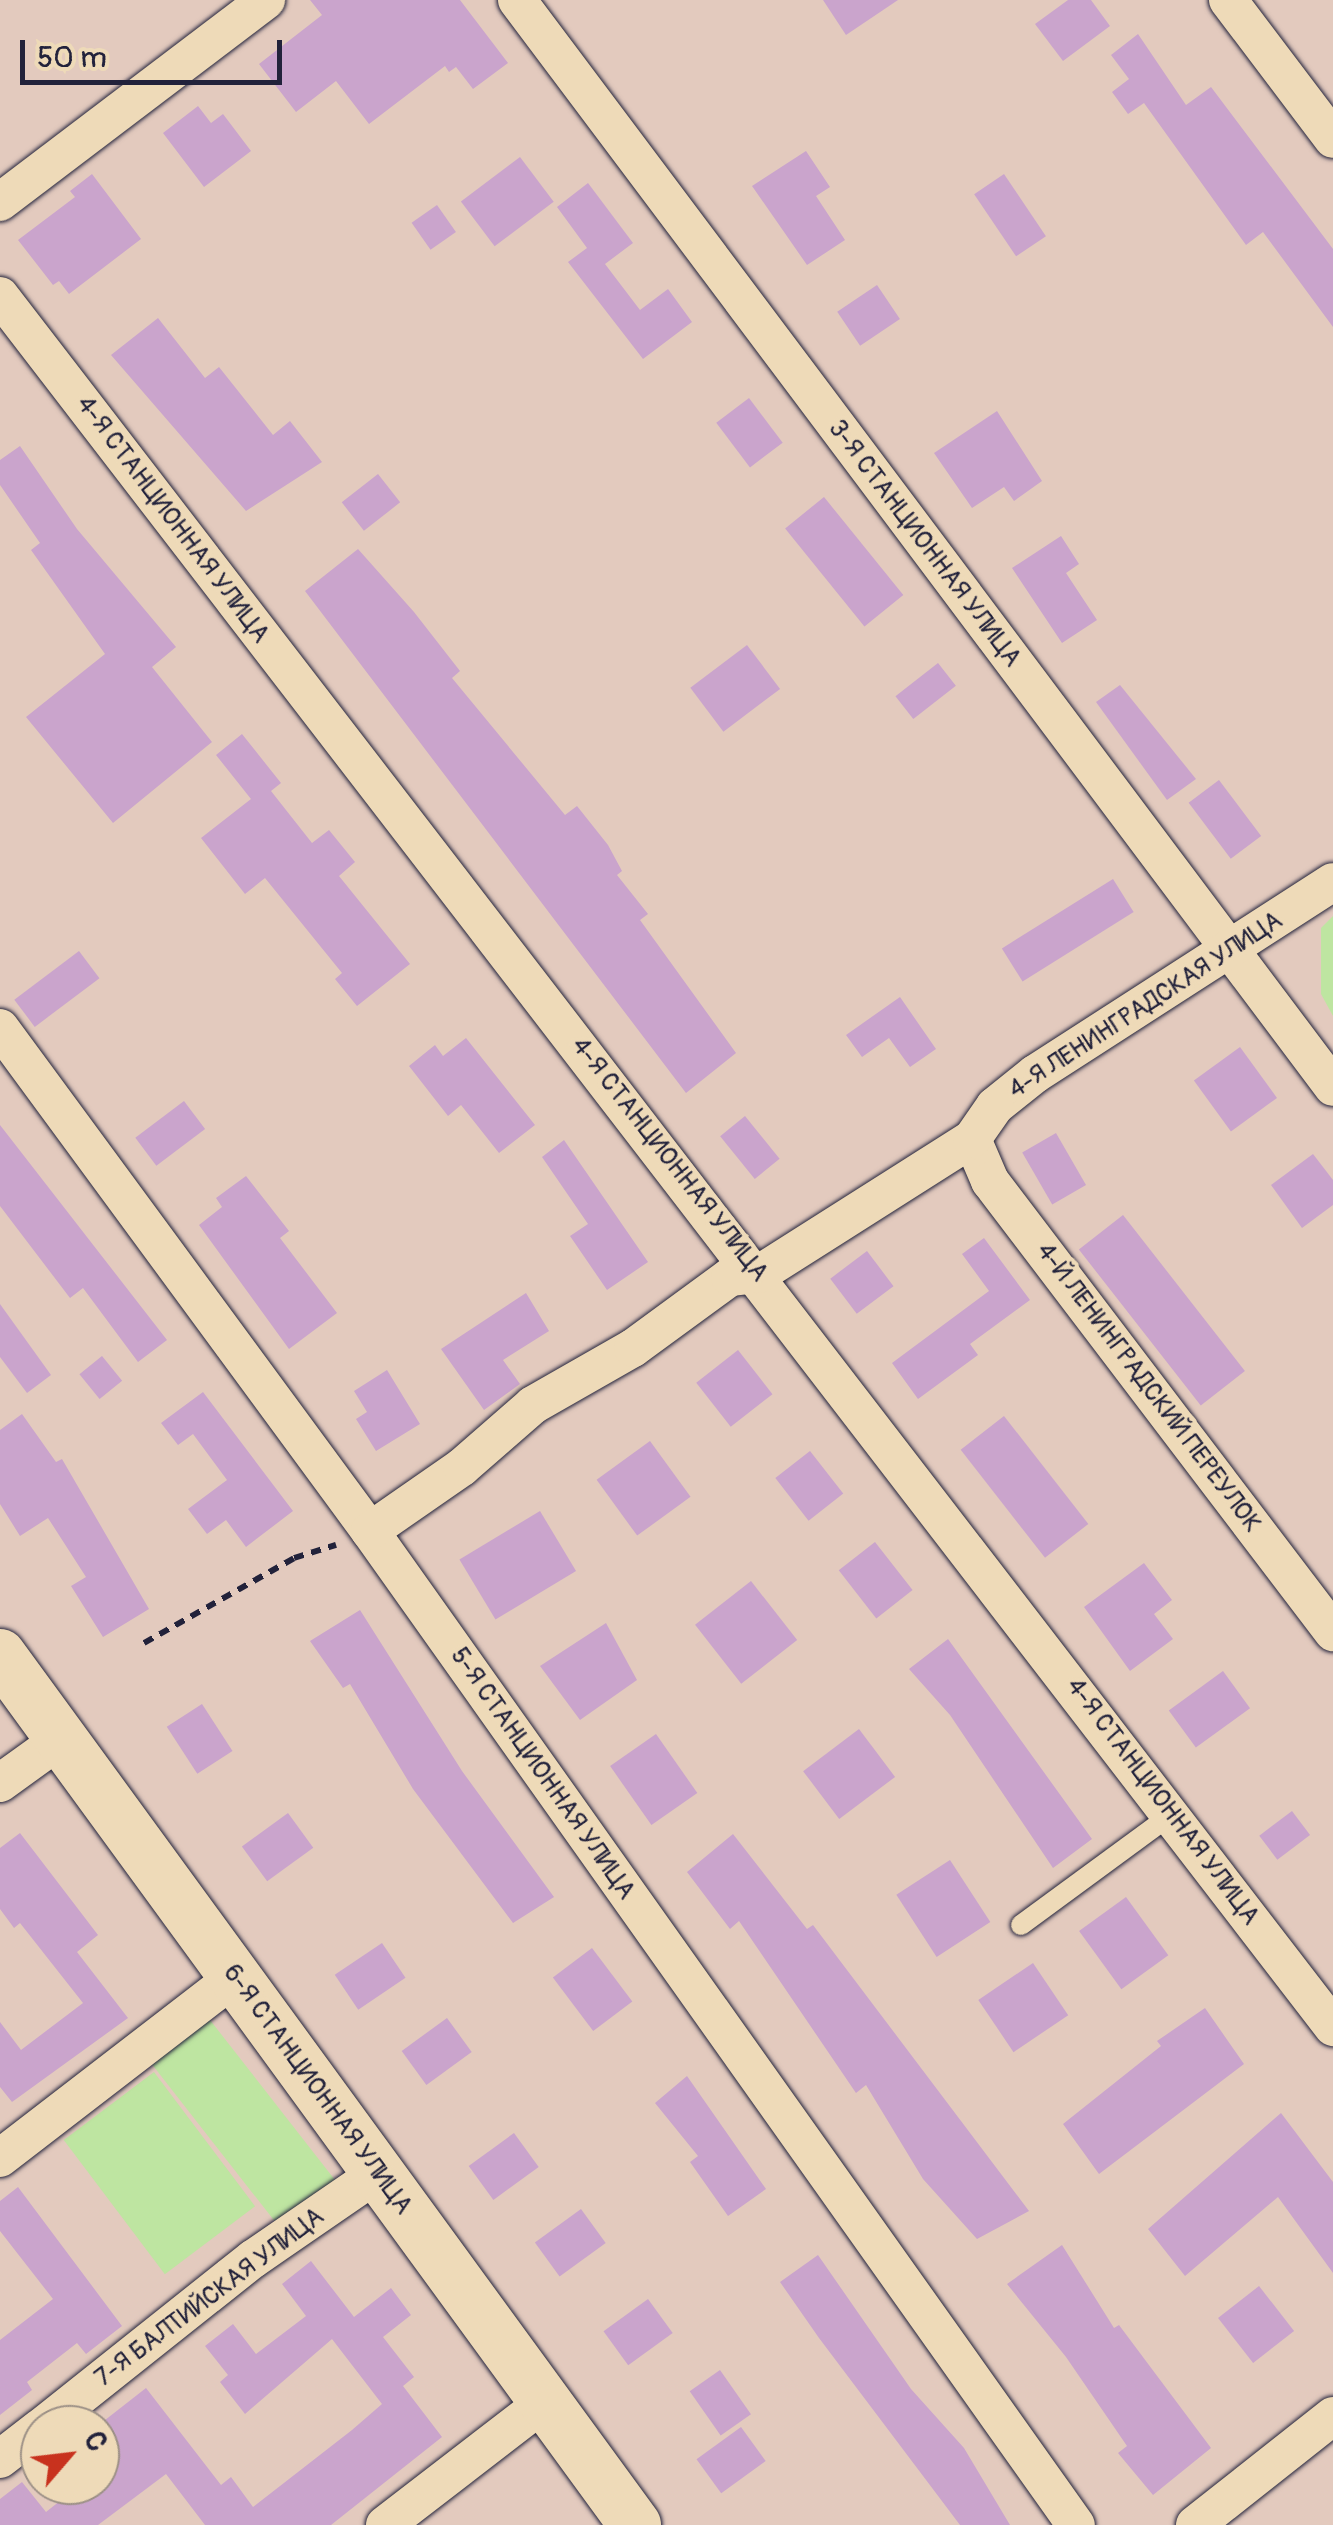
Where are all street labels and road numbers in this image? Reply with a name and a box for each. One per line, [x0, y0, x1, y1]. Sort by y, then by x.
street label: 4-Я СТАНЦИОННАЯ УЛИЦА [69, 390, 275, 650]
street label: 3-Я СТАНЦИОННАЯ УЛИЦА [821, 415, 1027, 673]
street label: 4-Я ЛЕНИНГРАДСКАЯ УЛИЦА [1004, 906, 1288, 1106]
street label: 4-Я СТАНЦИОННАЯ УЛИЦА [564, 1032, 774, 1288]
street label: 4-Й ЛЕНИНГРАДСКИЙ ПЕРЕУЛОК [1029, 1237, 1267, 1539]
street label: 5-Я СТАНЦИОННАЯ УЛИЦА [443, 1642, 641, 1906]
street label: 4-Я СТАНЦИОННАЯ УЛИЦА [1059, 1672, 1265, 1932]
street label: 6-Я СТАНЦИОННАЯ УЛИЦА [216, 1959, 418, 2221]
street label: 7-Я БАЛТИЙСКАЯ УЛИЦА [90, 2202, 330, 2394]

